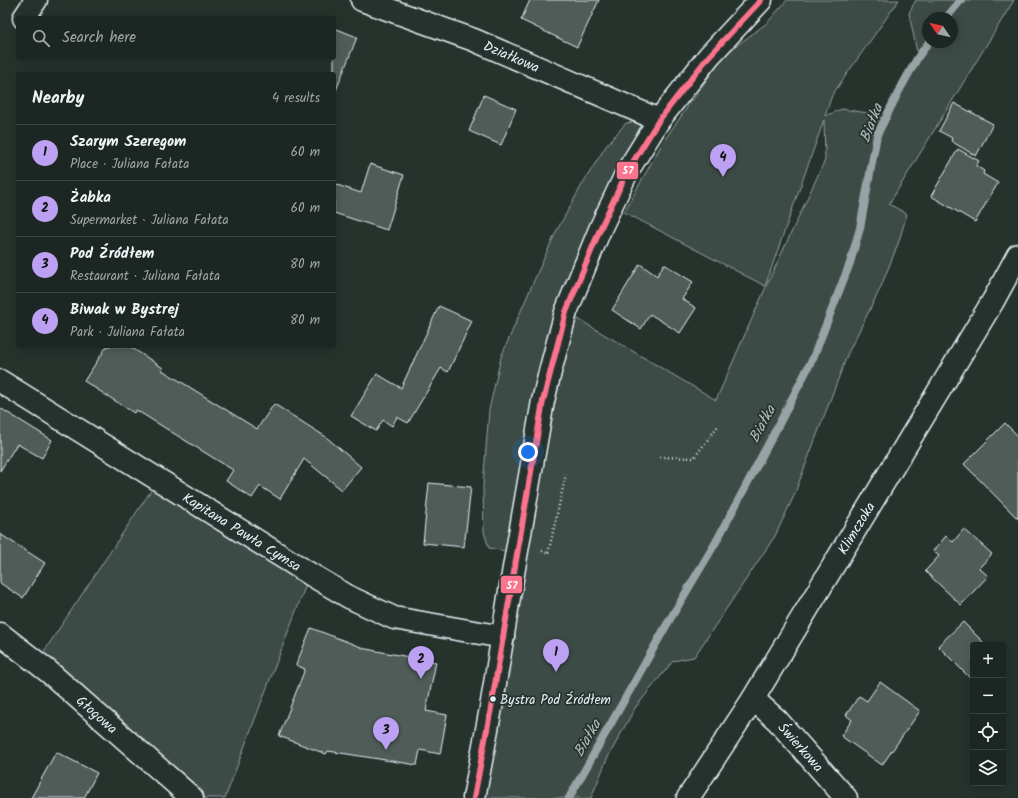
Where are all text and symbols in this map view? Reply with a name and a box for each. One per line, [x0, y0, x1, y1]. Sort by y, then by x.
north arrow [922, 12, 958, 48]
search box [16, 16, 336, 60]
text: Search here [62, 26, 136, 50]
icon: search [30, 27, 52, 49]
street label: Działkowa [480, 35, 543, 79]
text: Nearby [32, 85, 84, 112]
text: 4 results [272, 88, 320, 109]
water label: Białka [854, 100, 891, 146]
text: Szarym Szeregom [70, 130, 186, 154]
text: 1 [43, 142, 47, 163]
text: 60 m [291, 142, 320, 163]
pin: 4 [710, 144, 736, 177]
text: Place · Juliana Fałata [70, 154, 189, 175]
line badge: 57 [616, 161, 639, 180]
text: 57 [622, 162, 634, 180]
text: Żabka [70, 186, 111, 210]
text: 2 [41, 198, 49, 219]
text: 60 m [291, 198, 320, 219]
text: Supermarket · Juliana Fałata [70, 210, 229, 231]
text: Pod Źródłem [70, 242, 154, 266]
text: 3 [41, 254, 49, 275]
text: 80 m [290, 254, 320, 275]
text: Restaurant · Juliana Fałata [70, 266, 220, 287]
text: Biwak w Bystrej [70, 298, 179, 322]
text: 4 [41, 310, 49, 331]
text: 80 m [290, 310, 320, 331]
text: Park · Juliana Fałata [70, 322, 185, 343]
water label: Białka [743, 400, 783, 448]
your location [518, 442, 538, 462]
street label: Kapitana Pawła Cymsa [178, 487, 305, 578]
street label: Klimczoka [832, 498, 881, 559]
line badge: 57 [500, 575, 523, 594]
text: 57 [506, 577, 518, 595]
pin: 1 [543, 639, 569, 672]
map controls [970, 642, 1006, 786]
button: + [970, 642, 1006, 678]
pin: 2 [408, 646, 434, 679]
button: − [970, 678, 1006, 714]
place label: Bystra Pod Źródłem [500, 690, 611, 711]
street label: Głogowa [71, 691, 122, 740]
marker: Bystra Pod Źródłem [488, 694, 498, 704]
water label: Białka [568, 714, 609, 762]
button: locate [970, 714, 1006, 750]
pin: 3 [373, 717, 399, 750]
street label: Świerkowa [772, 718, 828, 777]
button: layers [970, 750, 1006, 786]

